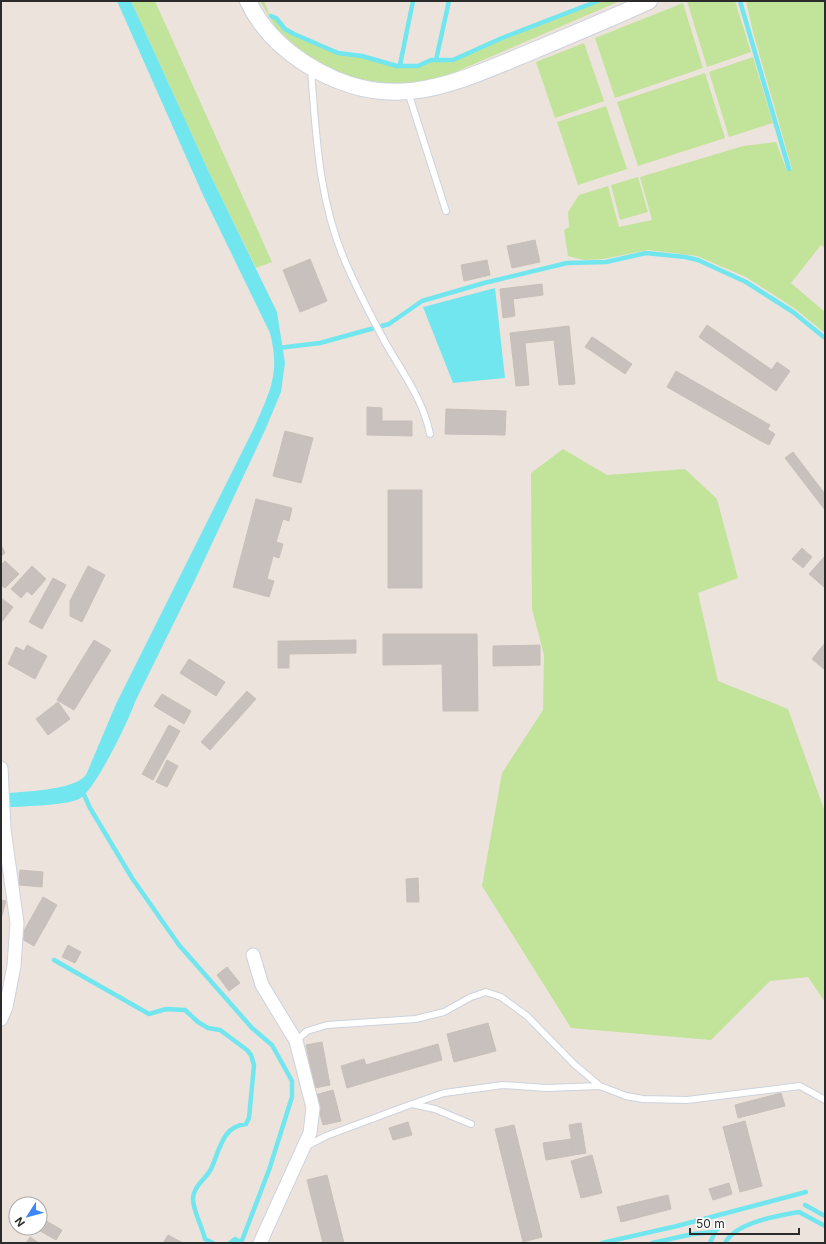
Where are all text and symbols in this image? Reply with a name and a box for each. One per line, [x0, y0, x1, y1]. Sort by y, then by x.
north arrow [8, 1196, 48, 1236]
scale bar [690, 1210, 799, 1236]
text: N [12, 1214, 28, 1229]
text: 50 m [696, 1216, 725, 1231]

